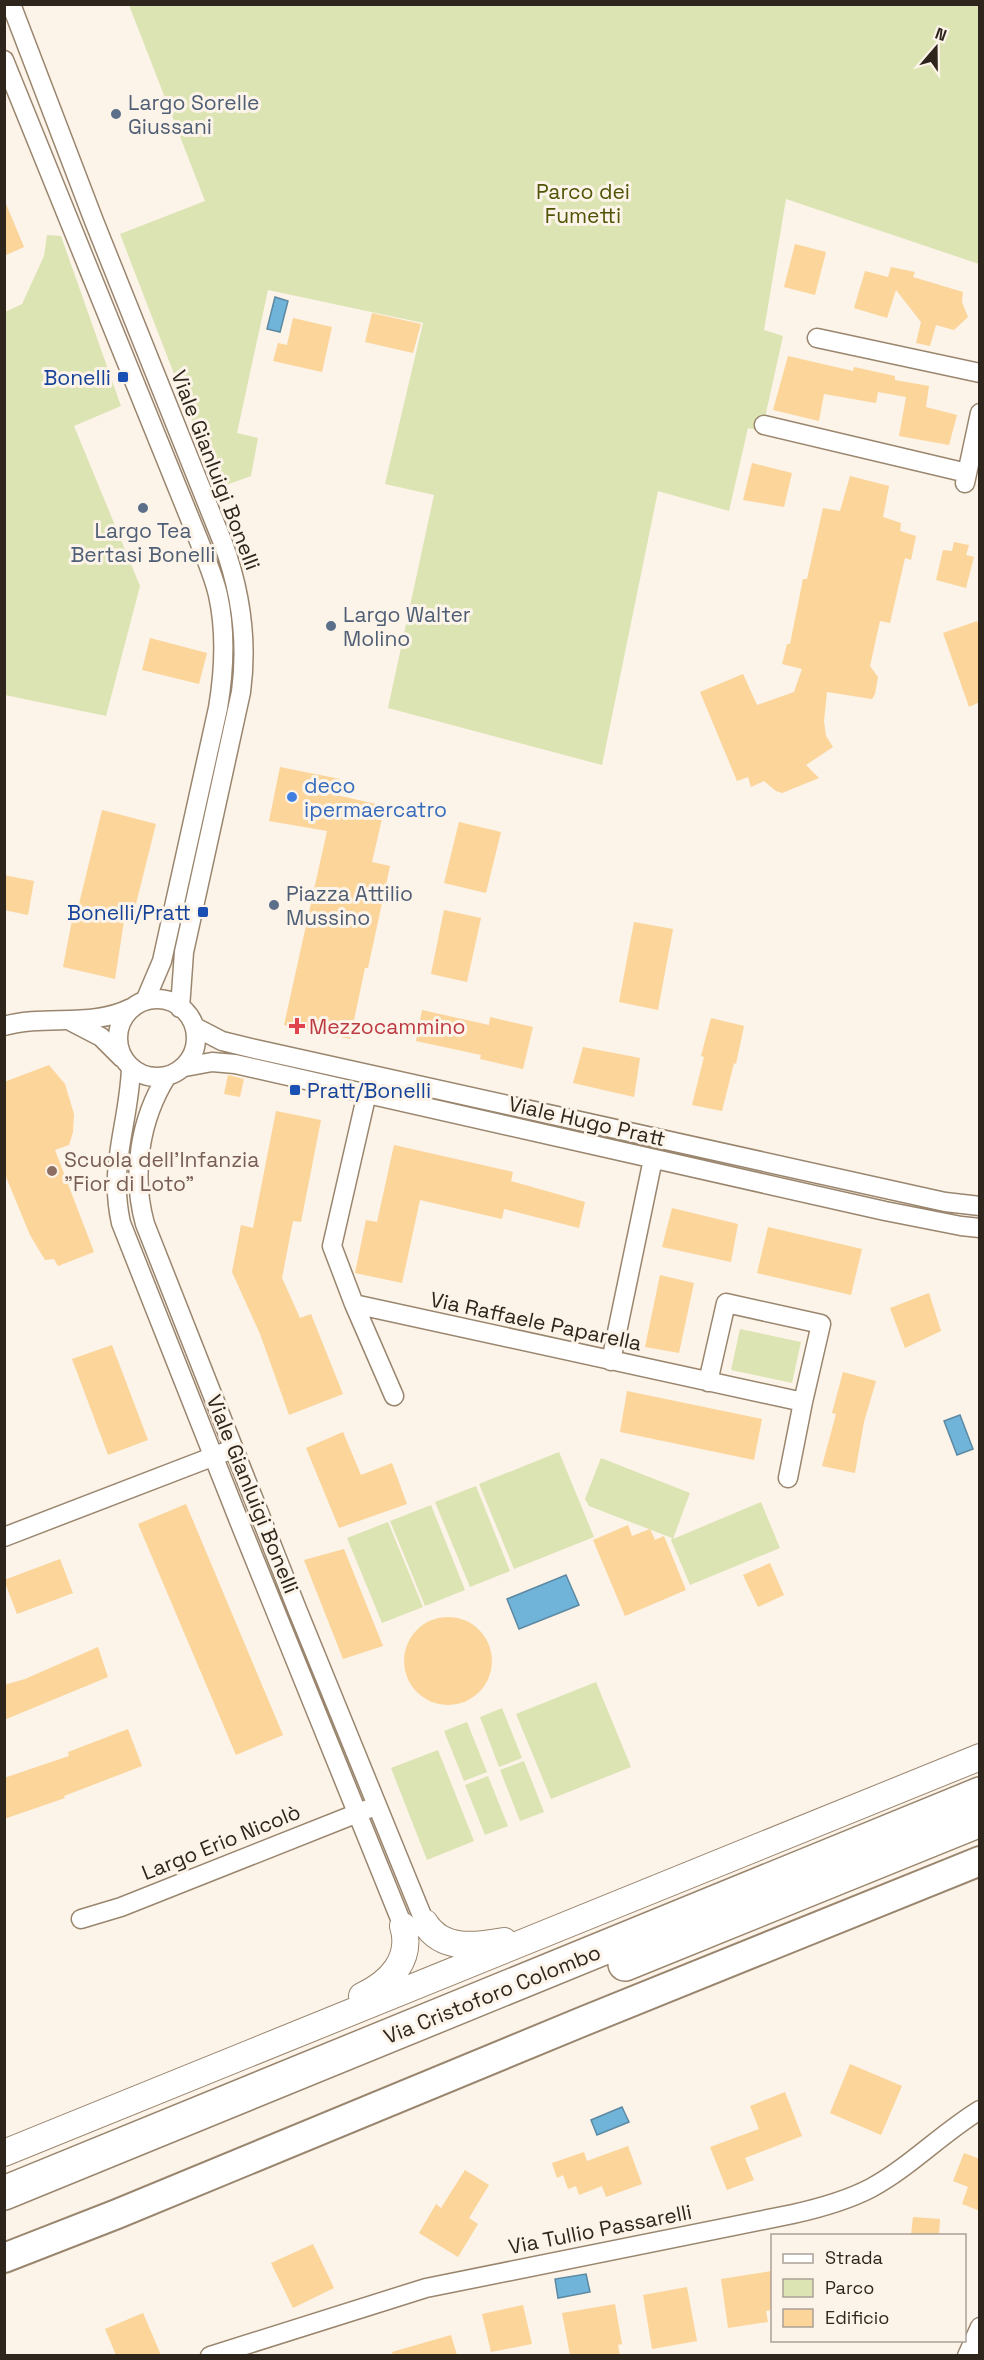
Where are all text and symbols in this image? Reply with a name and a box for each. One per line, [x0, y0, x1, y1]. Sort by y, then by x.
north arrow [906, 18, 966, 78]
text: N [932, 23, 950, 46]
place label: Largo Sorelle Giussani [128, 89, 259, 140]
marker: Largo Sorelle Giussani [109, 107, 123, 121]
park label: Parco dei Fumetti [536, 178, 630, 229]
place label: Bonelli [43, 364, 111, 391]
street label: Viale Gianluigi Bonelli [165, 366, 267, 574]
marker: Bonelli [116, 370, 130, 384]
marker: Largo Tea Bertasi Bonelli [136, 501, 150, 515]
place label: Largo Tea Bertasi Bonelli [70, 517, 216, 568]
place label: Largo Walter Molino [343, 601, 471, 652]
marker: Largo Walter Molino [324, 619, 338, 633]
place label: deco ipermaercatro [304, 772, 447, 823]
marker: deco ipermaercatro [285, 790, 299, 804]
place label: Piazza Attilio Mussino [286, 880, 413, 931]
marker: Piazza Attilio Mussino [267, 898, 281, 912]
place label: Bonelli/Pratt [67, 899, 191, 926]
marker: Bonelli/Pratt [196, 905, 210, 919]
place label: Mezzocammino [309, 1013, 465, 1040]
marker: Mezzocammino [290, 1019, 304, 1033]
place label: Pratt/Bonelli [307, 1077, 431, 1104]
marker: Pratt/Bonelli [288, 1083, 302, 1097]
street label: Viale Hugo Pratt [506, 1090, 668, 1152]
place label: Scuola dell'Infanzia "Fior di Loto" [64, 1146, 259, 1197]
marker: Scuola dell'Infanzia "Fior di Loto" [45, 1164, 59, 1178]
street label: Via Raffaele Paparella [428, 1285, 644, 1357]
street label: Viale Gianluigi Bonelli [201, 1391, 305, 1597]
street label: Largo Erio Nicolò [138, 1798, 304, 1886]
street label: Via Cristoforo Colombo [380, 1938, 604, 2050]
street label: Via Tullio Passarelli [506, 2198, 694, 2260]
legend [771, 2234, 966, 2342]
text: Strada [825, 2246, 883, 2269]
text: Parco [825, 2276, 874, 2299]
text: Edificio [825, 2306, 889, 2329]

